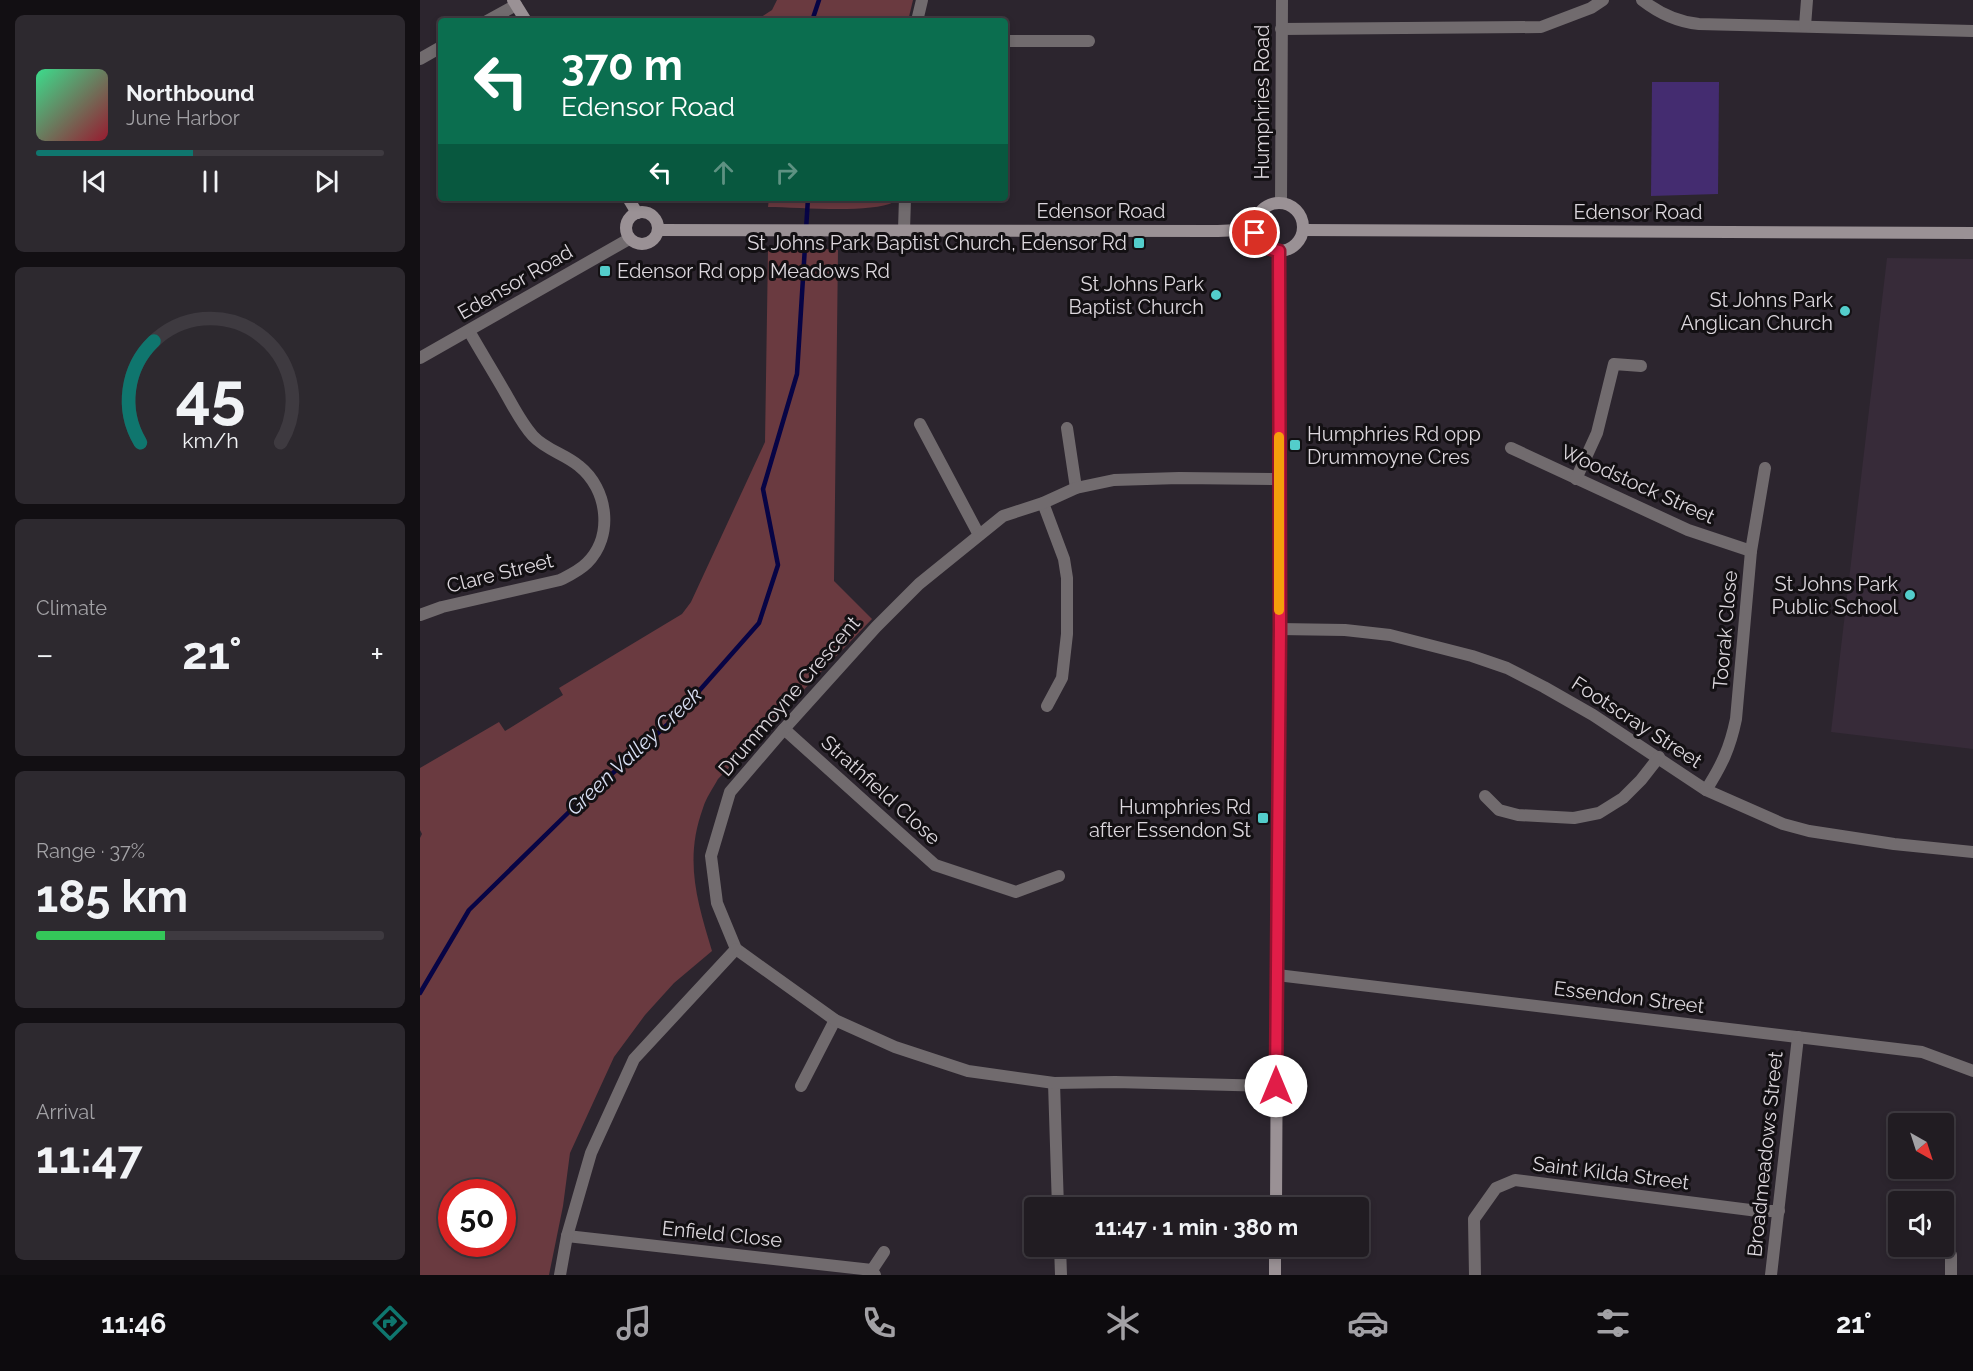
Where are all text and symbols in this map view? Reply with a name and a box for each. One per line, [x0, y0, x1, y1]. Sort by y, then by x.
street label: Humphries Road [1250, 25, 1274, 179]
text: 370 m [561, 41, 683, 90]
icon: left [462, 42, 540, 120]
text: Northbound [126, 80, 255, 106]
text: Edensor Road [561, 91, 735, 122]
text: June Harbor [126, 106, 240, 130]
icon: left [644, 156, 677, 189]
icon: ahead [707, 156, 740, 189]
icon: right [770, 156, 803, 189]
icon: previous [78, 165, 111, 198]
icon: pause [194, 165, 227, 198]
icon: next [310, 165, 343, 198]
street label: Edensor Road [1037, 199, 1165, 223]
street label: Edensor Road [1574, 200, 1702, 224]
pin [1229, 207, 1280, 258]
icon: arrive [1238, 216, 1271, 249]
place label: St Johns Park Baptist Church, Edensor Rd [747, 231, 1127, 255]
marker: St Johns Park Baptist Church, Edensor Rd [1132, 236, 1146, 250]
street label: Edensor Road [453, 239, 577, 325]
place label: Edensor Rd opp Meadows Rd [617, 259, 890, 283]
marker: Edensor Rd opp Meadows Rd [598, 264, 612, 278]
place label: St Johns Park Baptist Church [1068, 272, 1204, 319]
marker: St Johns Park Baptist Church [1209, 288, 1223, 302]
place label: St Johns Park Anglican Church [1680, 288, 1833, 335]
marker: St Johns Park Anglican Church [1838, 304, 1852, 318]
text: 45 [175, 358, 245, 432]
place label: Humphries Rd opp Drummoyne Cres [1307, 422, 1481, 469]
text: km/h [182, 428, 238, 453]
marker: Humphries Rd opp Drummoyne Cres [1288, 438, 1302, 452]
street label: Woodstock Street [1557, 439, 1719, 529]
street label: Clare Street [444, 548, 556, 598]
street label: Toorak Close [1708, 569, 1742, 691]
place label: St Johns Park Public School [1771, 572, 1899, 619]
marker: St Johns Park Public School [1903, 588, 1917, 602]
text: Climate [36, 596, 107, 620]
street label: Drummoyne Crescent [713, 611, 865, 781]
text: 21° [182, 627, 242, 680]
text: − [36, 635, 54, 674]
text: + [370, 635, 384, 674]
street label: Footscray Street [1567, 671, 1707, 773]
water label: Green Valley Creek [561, 682, 707, 820]
street label: Strathfield Close [817, 730, 946, 850]
place label: Humphries Rd after Essendon St [1089, 795, 1251, 842]
marker: Humphries Rd after Essendon St [1256, 811, 1270, 825]
text: Range · 37% [36, 839, 145, 863]
text: 185 km [36, 870, 188, 923]
street label: Essendon Street [1552, 976, 1706, 1018]
street label: Broadmeadows Street [1742, 1050, 1788, 1258]
position arrow [1244, 1054, 1308, 1118]
text: Arrival [36, 1100, 95, 1124]
north arrow [1888, 1113, 1954, 1179]
map controls [1888, 1113, 1954, 1257]
text: 11:47 [36, 1131, 143, 1184]
street label: Saint Kilda Street [1531, 1152, 1691, 1195]
speed limit sign: 50 [438, 1179, 516, 1257]
button: sound [1888, 1191, 1954, 1257]
text: 11:47 · 1 min · 380 m [1095, 1214, 1298, 1240]
street label: Enfield Close [661, 1216, 784, 1252]
icon: directions [369, 1302, 411, 1344]
icon: music [613, 1302, 655, 1344]
icon: phone [858, 1302, 900, 1344]
icon: climate [1102, 1302, 1144, 1344]
icon: car [1347, 1302, 1389, 1344]
icon: filters [1592, 1302, 1634, 1344]
text: 11:46 [101, 1308, 166, 1339]
text: 21° [1836, 1308, 1872, 1339]

